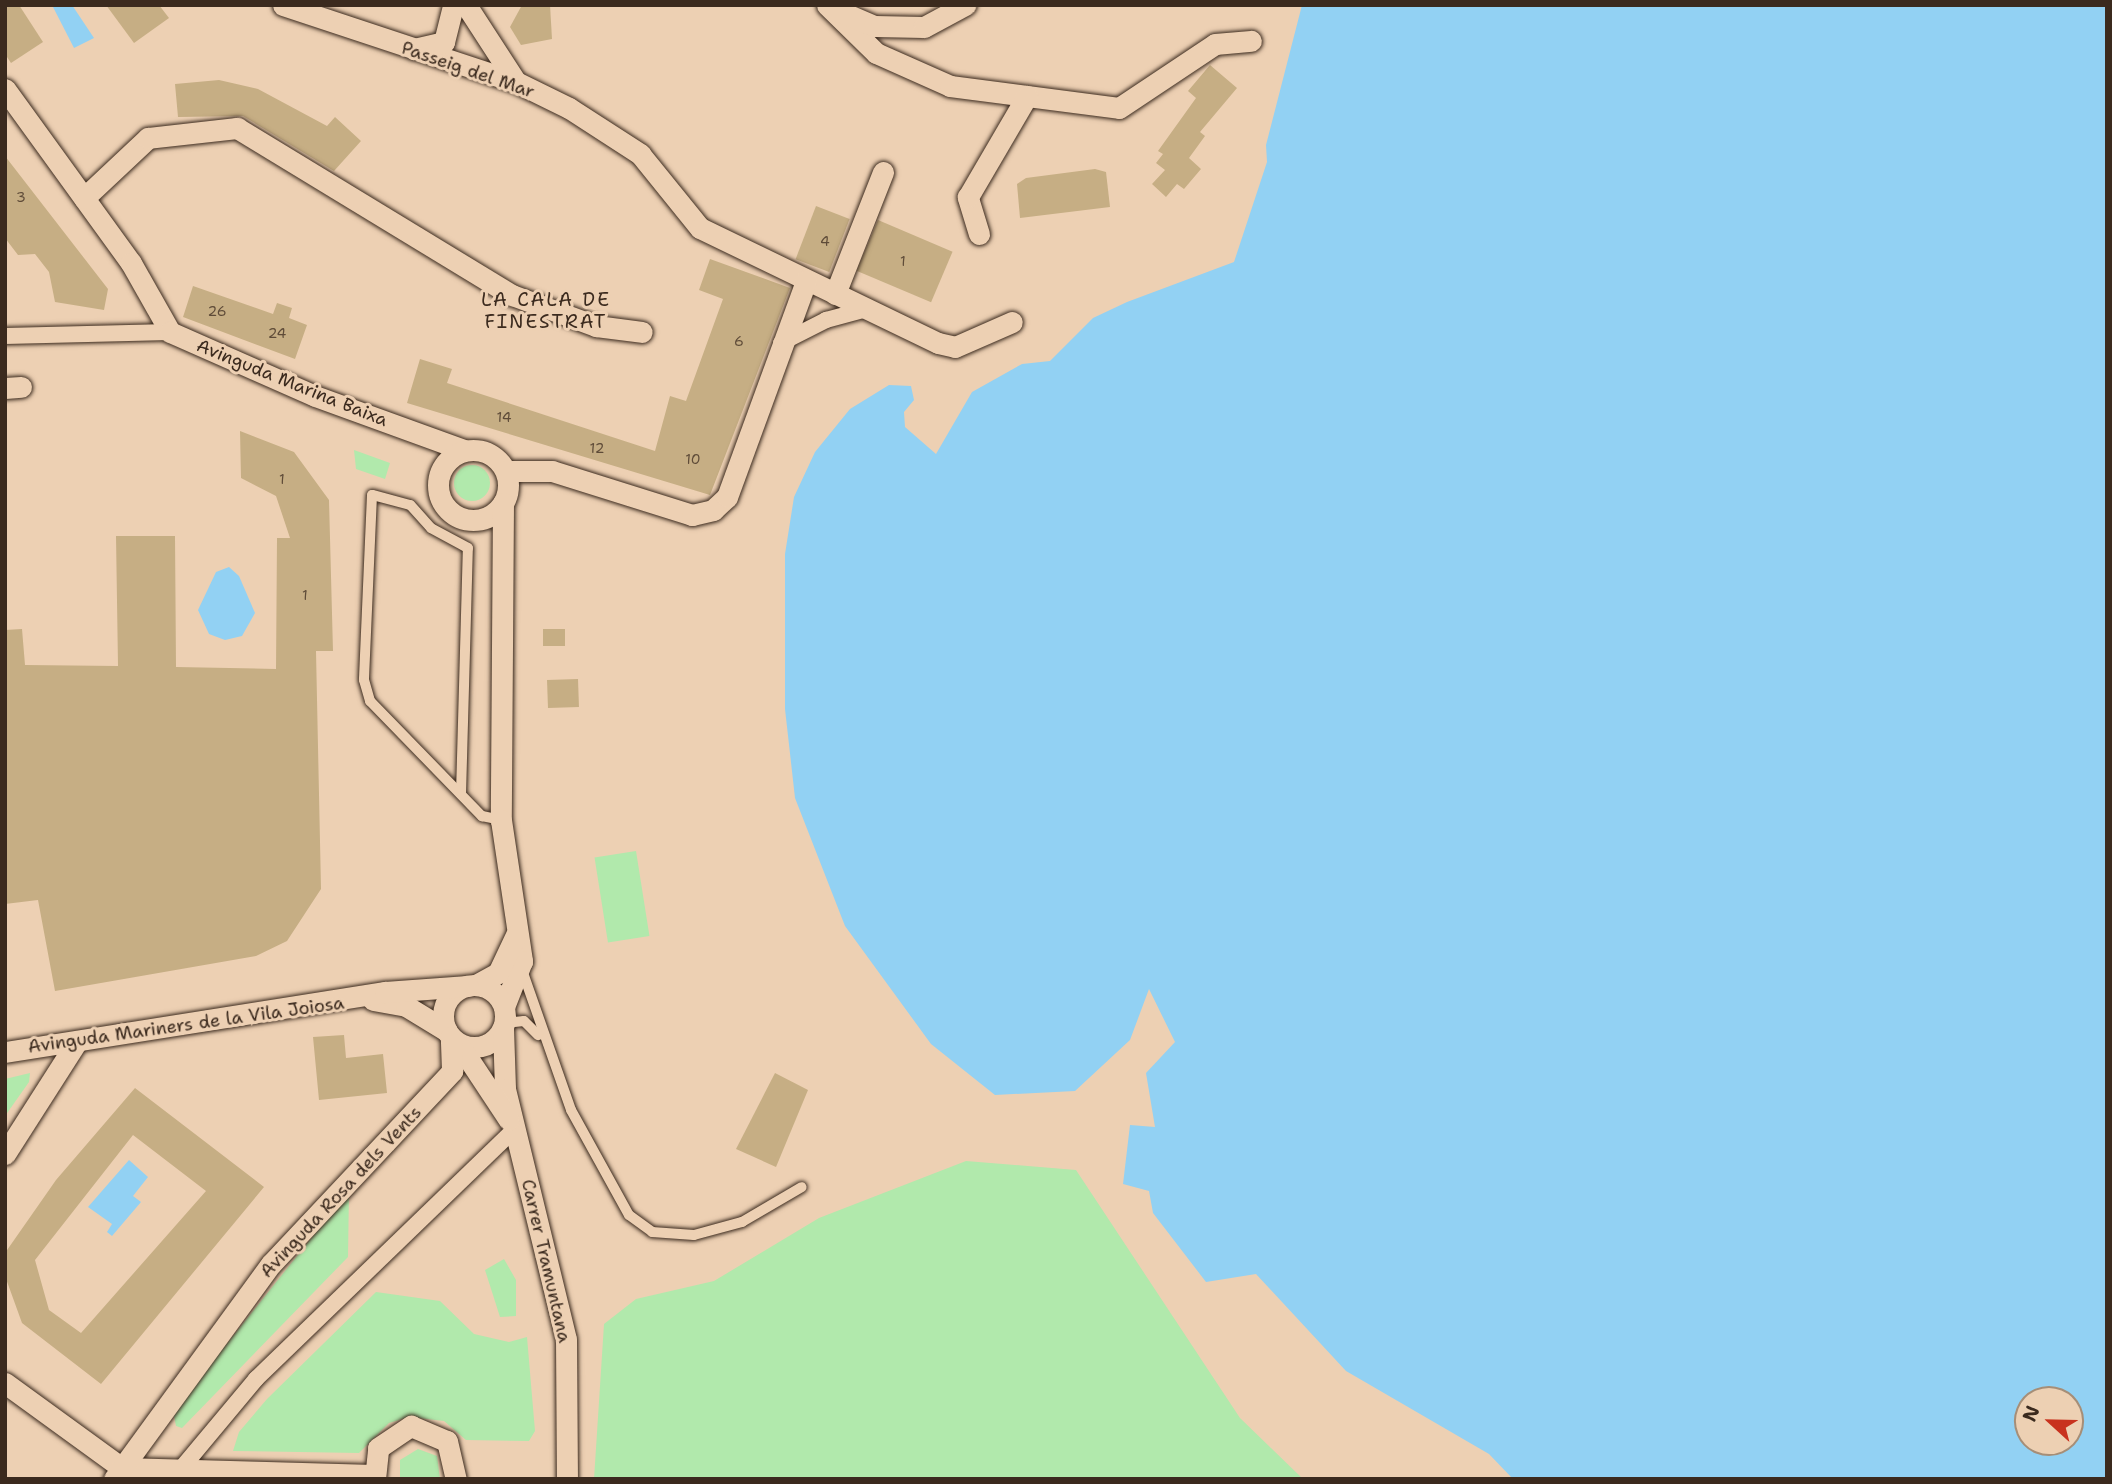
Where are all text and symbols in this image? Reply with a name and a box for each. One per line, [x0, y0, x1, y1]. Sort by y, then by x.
street label: Passeig del Mar [399, 37, 537, 103]
house number: 3 [16, 189, 26, 205]
house number: 4 [820, 233, 830, 249]
house number: 1 [900, 253, 906, 269]
district label: LA CALA DE FINESTRAT [482, 289, 610, 333]
house number: 26 [208, 303, 226, 319]
house number: 24 [268, 325, 286, 341]
house number: 6 [734, 333, 744, 349]
street label: Avinguda Marina Baixa [193, 335, 391, 431]
house number: 14 [496, 409, 512, 425]
house number: 12 [590, 440, 604, 456]
house number: 10 [685, 451, 701, 467]
house number: 1 [279, 471, 285, 487]
house number: 1 [302, 587, 308, 603]
street label: Avinguda Mariners de la Vila Joiosa [26, 992, 346, 1058]
street label: Avinguda Rosa dels Vents [256, 1102, 426, 1282]
street label: Carrer Tramuntana [517, 1177, 575, 1345]
north arrow [2014, 1386, 2084, 1456]
text: N [2017, 1402, 2045, 1425]

